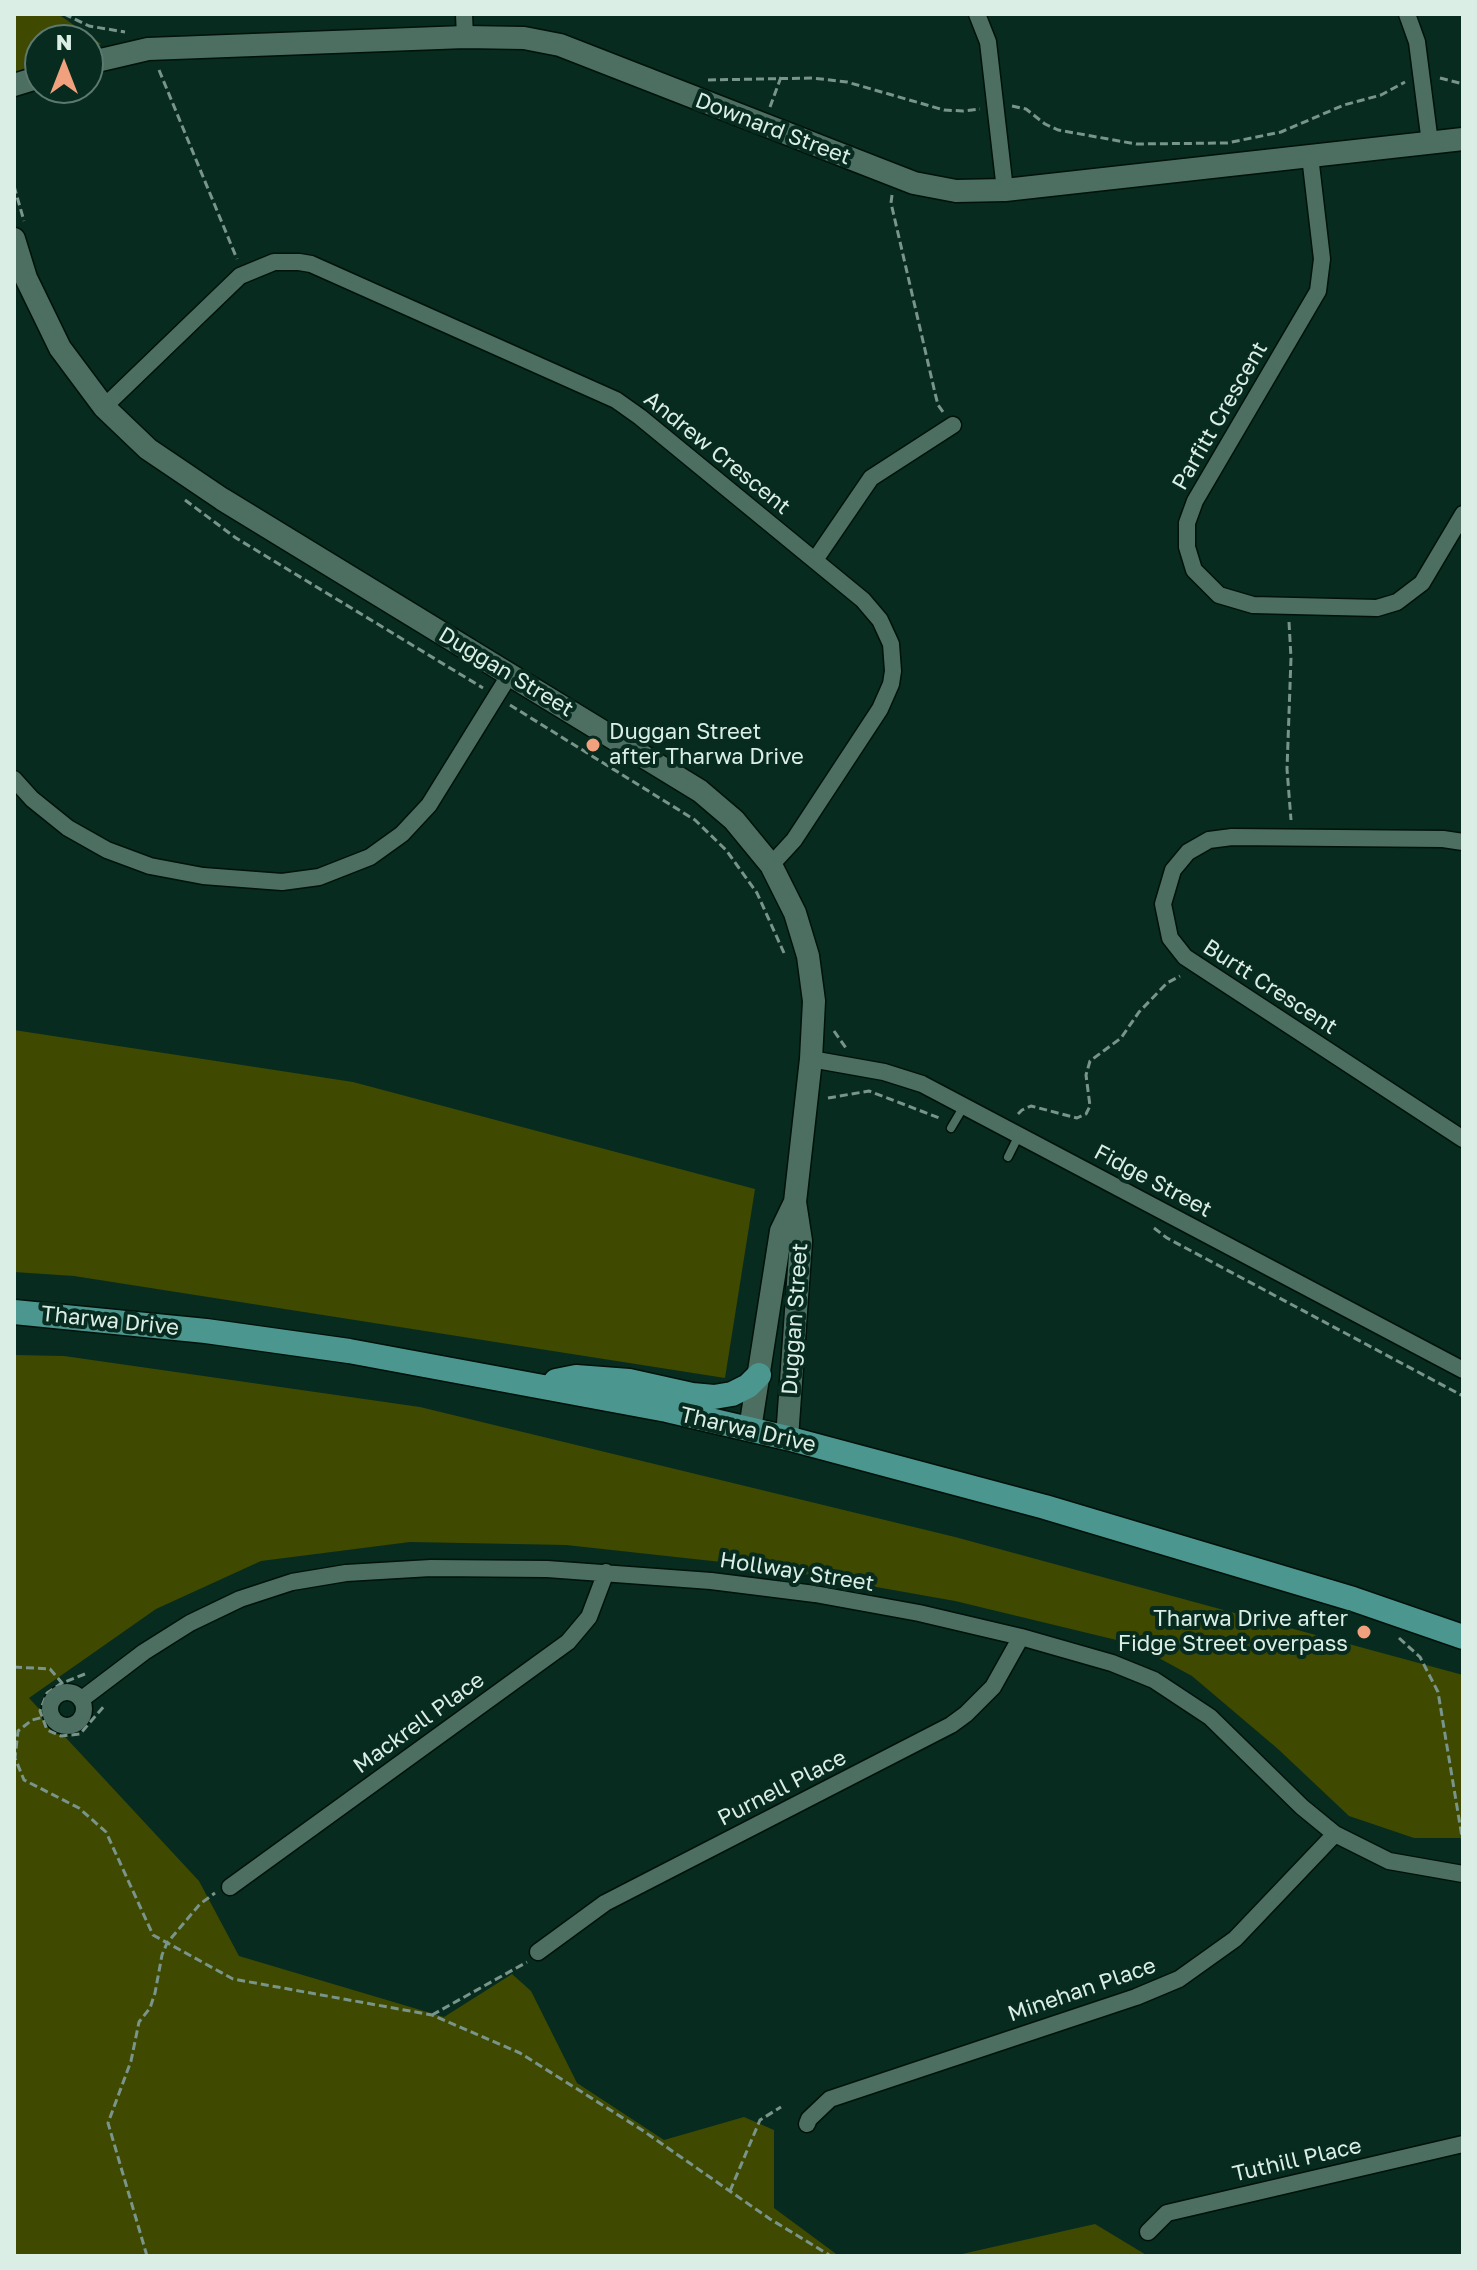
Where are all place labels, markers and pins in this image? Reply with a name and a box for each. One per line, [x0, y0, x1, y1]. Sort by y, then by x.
place label: Duggan Street after Tharwa Drive [609, 719, 804, 770]
marker: Duggan Street after Tharwa Drive [584, 736, 602, 754]
place label: Tharwa Drive after Fidge Street overpass [1118, 1606, 1348, 1658]
marker: Tharwa Drive after Fidge Street overpass [1355, 1623, 1373, 1641]

